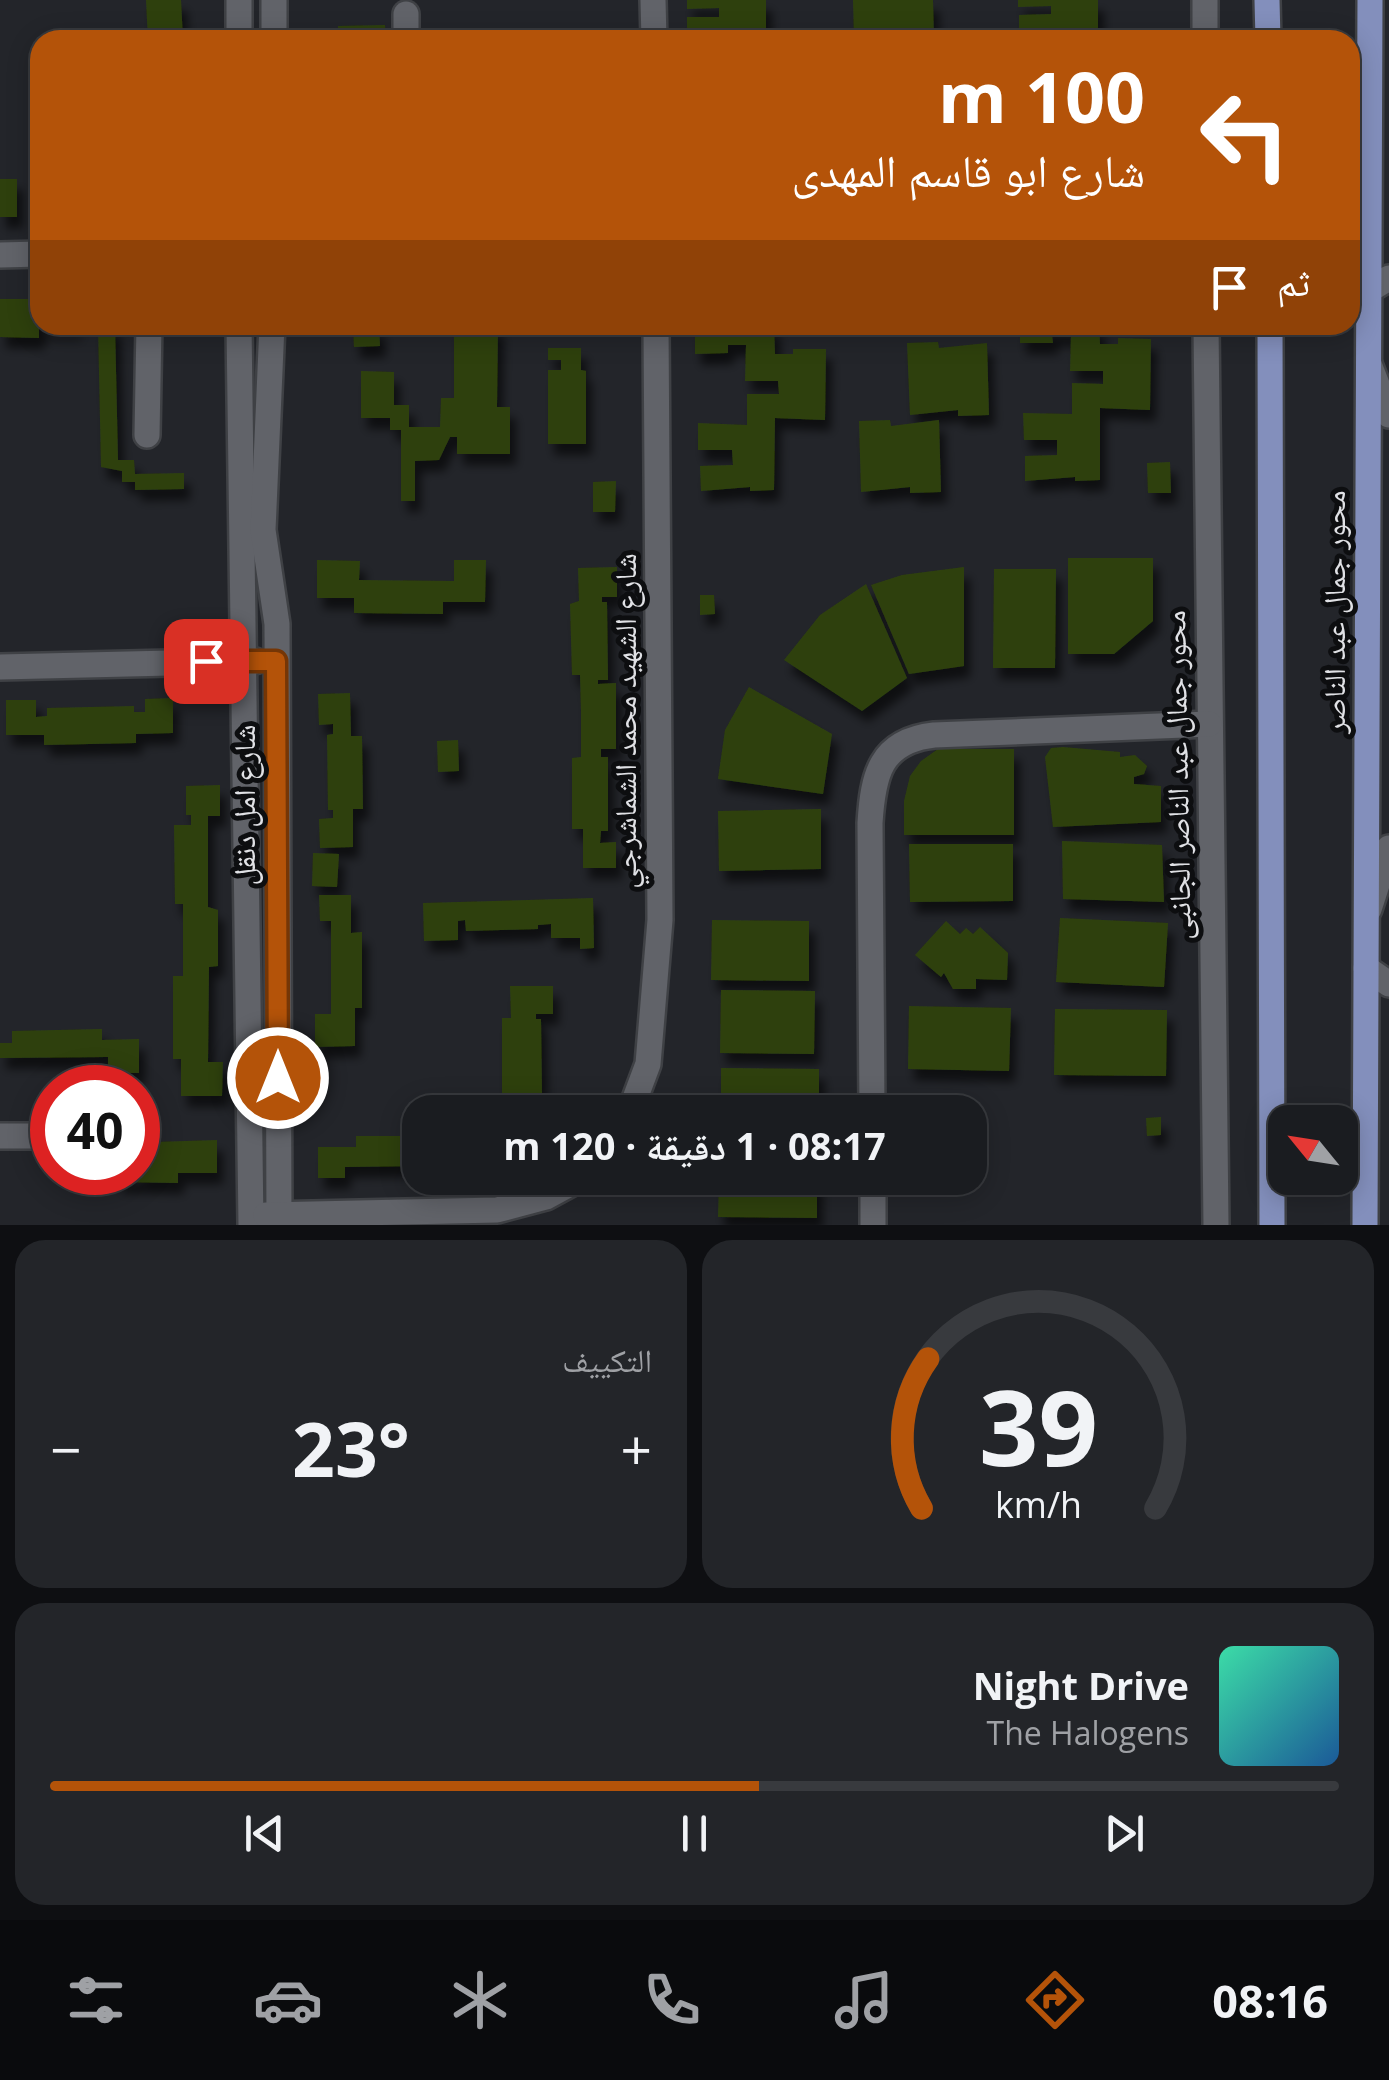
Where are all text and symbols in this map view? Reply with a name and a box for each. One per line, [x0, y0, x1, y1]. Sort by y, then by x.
text: 100 m [938, 48, 1145, 144]
icon: left [1180, 70, 1310, 200]
text: شارع ابو قاسم المهدى [791, 139, 1145, 200]
text: ثم [1277, 255, 1310, 307]
icon: arrive [1202, 260, 1257, 315]
street label: محور جمال عبد الناصر [1313, 490, 1354, 735]
street label: شارع الشهيد محمد الشماشرجي [604, 553, 650, 889]
street label: محور جمال عبد الناصر الجانبى [1153, 610, 1200, 940]
pin [164, 619, 249, 704]
icon: arrive [179, 634, 234, 689]
street label: شارع امل دنقل [223, 724, 264, 886]
position arrow [226, 1026, 330, 1130]
speed limit sign: 40 [30, 1065, 160, 1195]
north arrow [1268, 1105, 1358, 1195]
map controls [1268, 1105, 1358, 1195]
text: 08:17 · 1 دقيقة · 120 m [503, 1119, 886, 1171]
text: التكييف [562, 1338, 652, 1381]
text: 39 [979, 1355, 1097, 1496]
text: 23° [292, 1397, 410, 1499]
text: − [50, 1411, 81, 1486]
text: + [621, 1411, 652, 1486]
text: km/h [995, 1480, 1081, 1528]
text: Night Drive [973, 1659, 1189, 1711]
text: The Halogens [987, 1711, 1189, 1754]
icon: previous [237, 1806, 292, 1861]
icon: pause [667, 1806, 722, 1861]
icon: next [1097, 1806, 1152, 1861]
icon: filters [61, 1965, 131, 2035]
icon: car [253, 1965, 323, 2035]
icon: climate [445, 1965, 515, 2035]
icon: phone [637, 1965, 707, 2035]
icon: music [829, 1965, 899, 2035]
icon: directions [1020, 1965, 1090, 2035]
text: 08:16 [1212, 1970, 1328, 2031]

